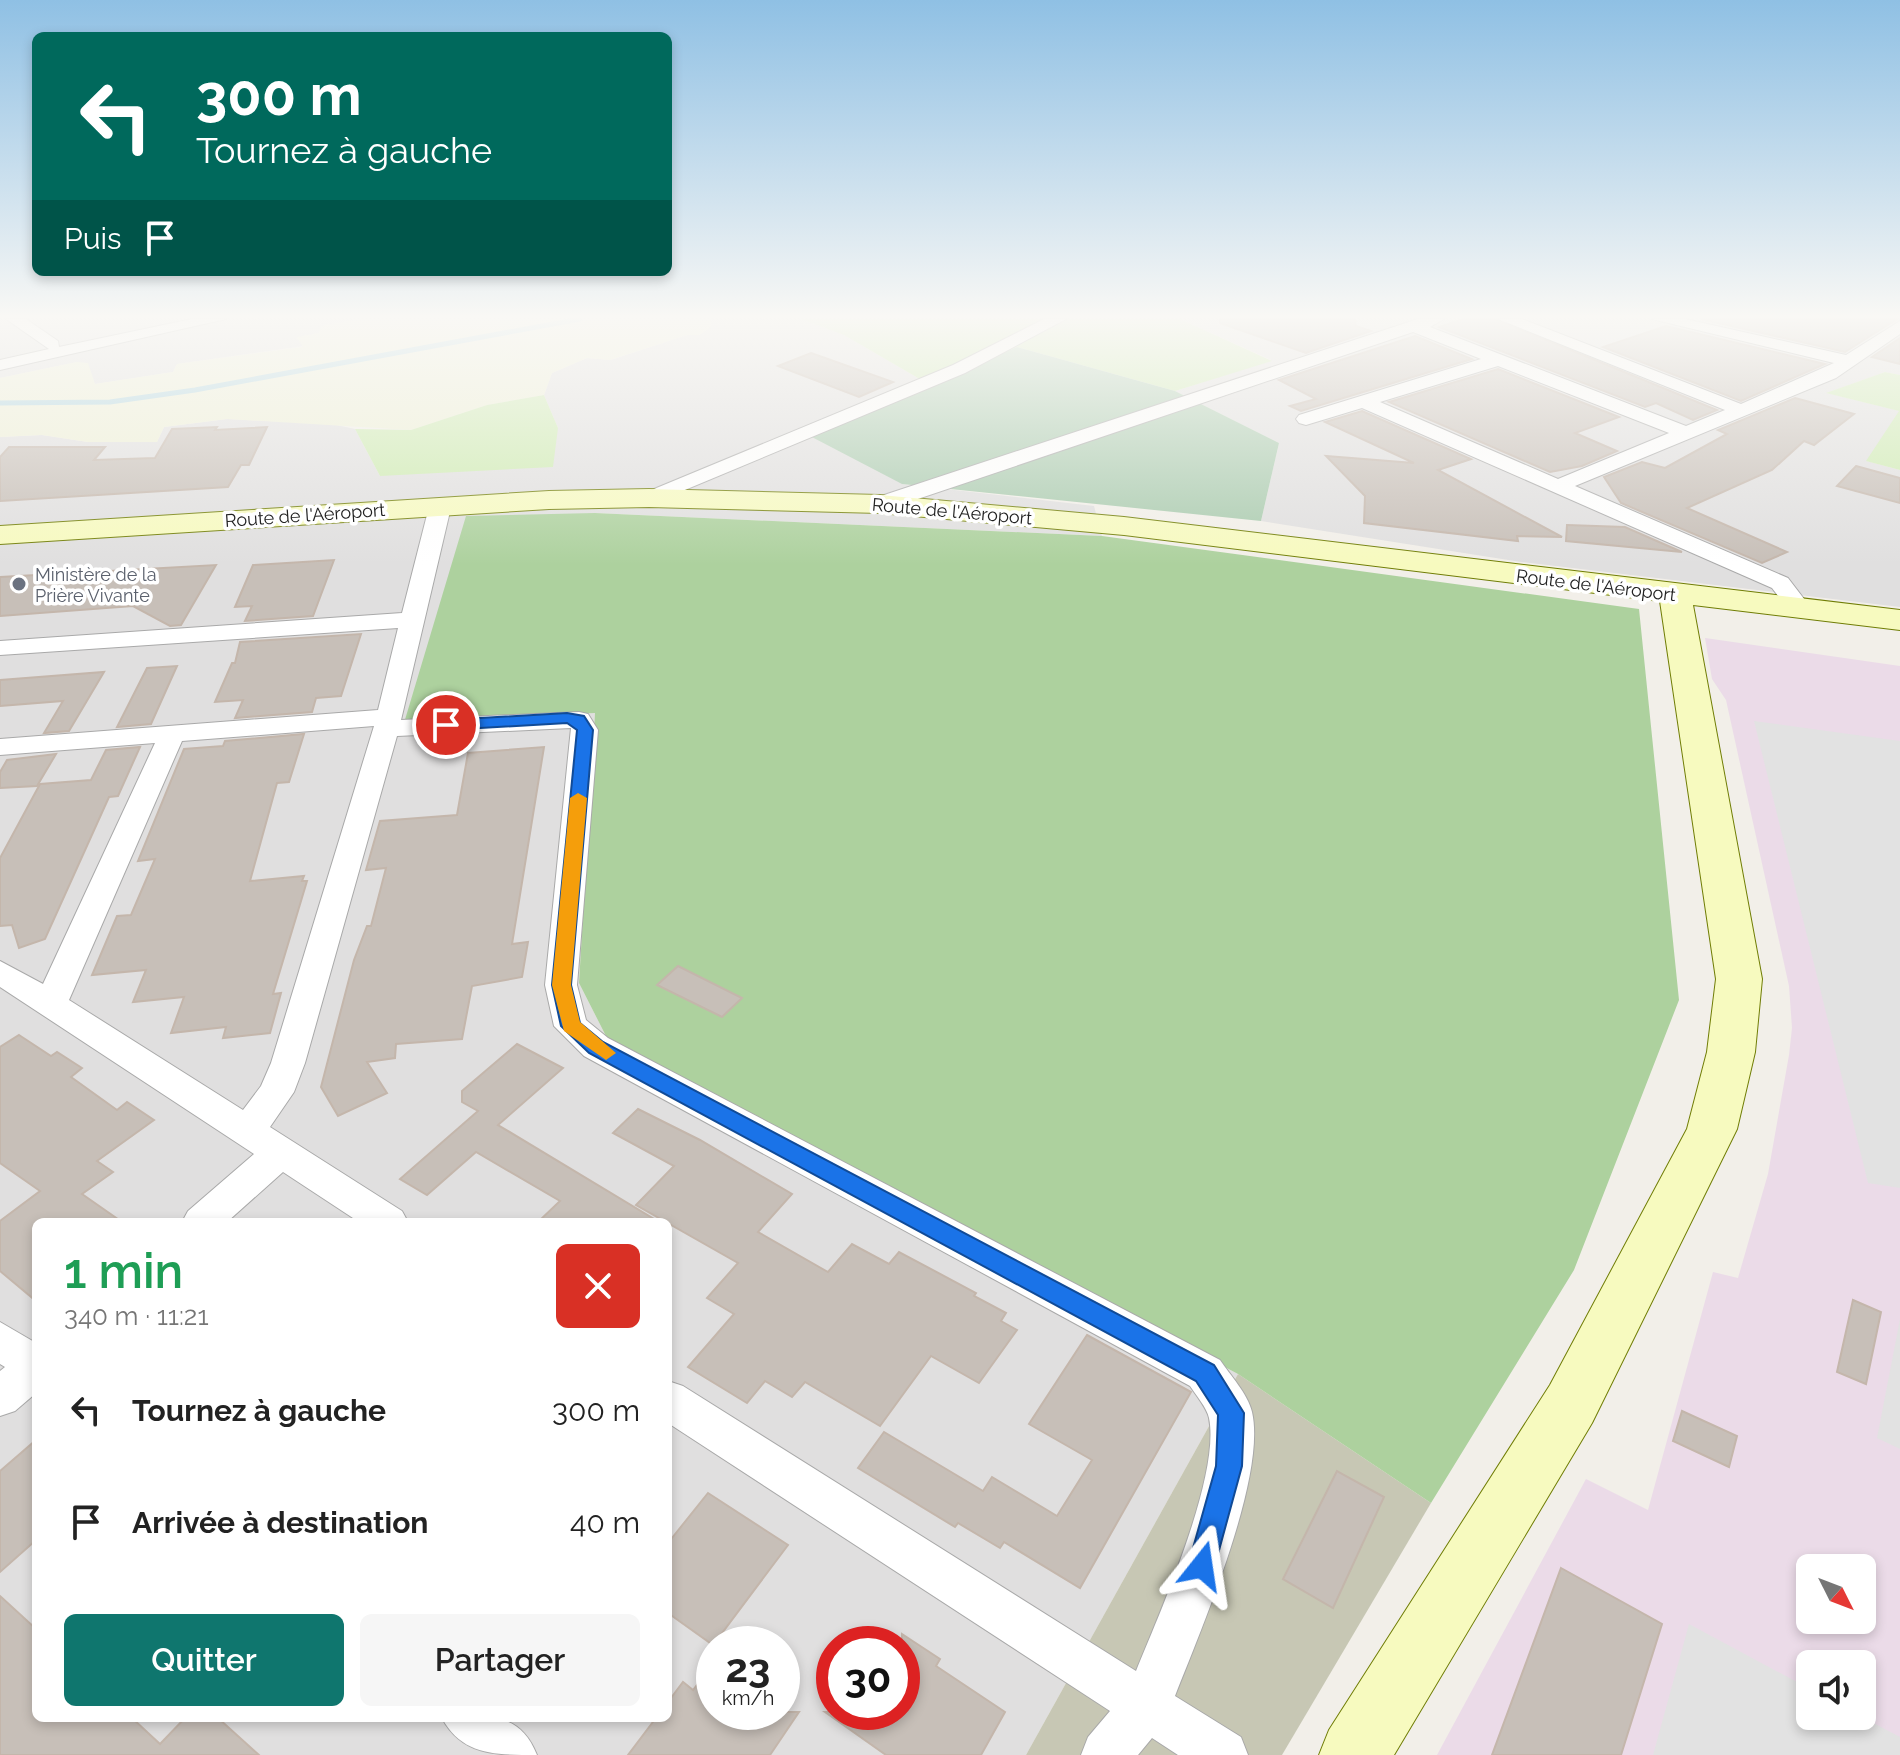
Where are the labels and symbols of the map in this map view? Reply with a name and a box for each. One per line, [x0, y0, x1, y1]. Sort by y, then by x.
street label: Route de l'Aéroport [871, 494, 1033, 528]
street label: Route de l'Aéroport [224, 499, 386, 531]
place label: Ministère de la Prière Vivante [35, 564, 157, 606]
street label: Route de l'Aéroport [1515, 565, 1677, 605]
marker: Ministère de la Prière Vivante [10, 575, 28, 593]
pin [412, 691, 480, 759]
position arrow [1160, 1524, 1244, 1608]
north arrow [1796, 1554, 1876, 1634]
speed limit sign: 30 [816, 1626, 920, 1730]

